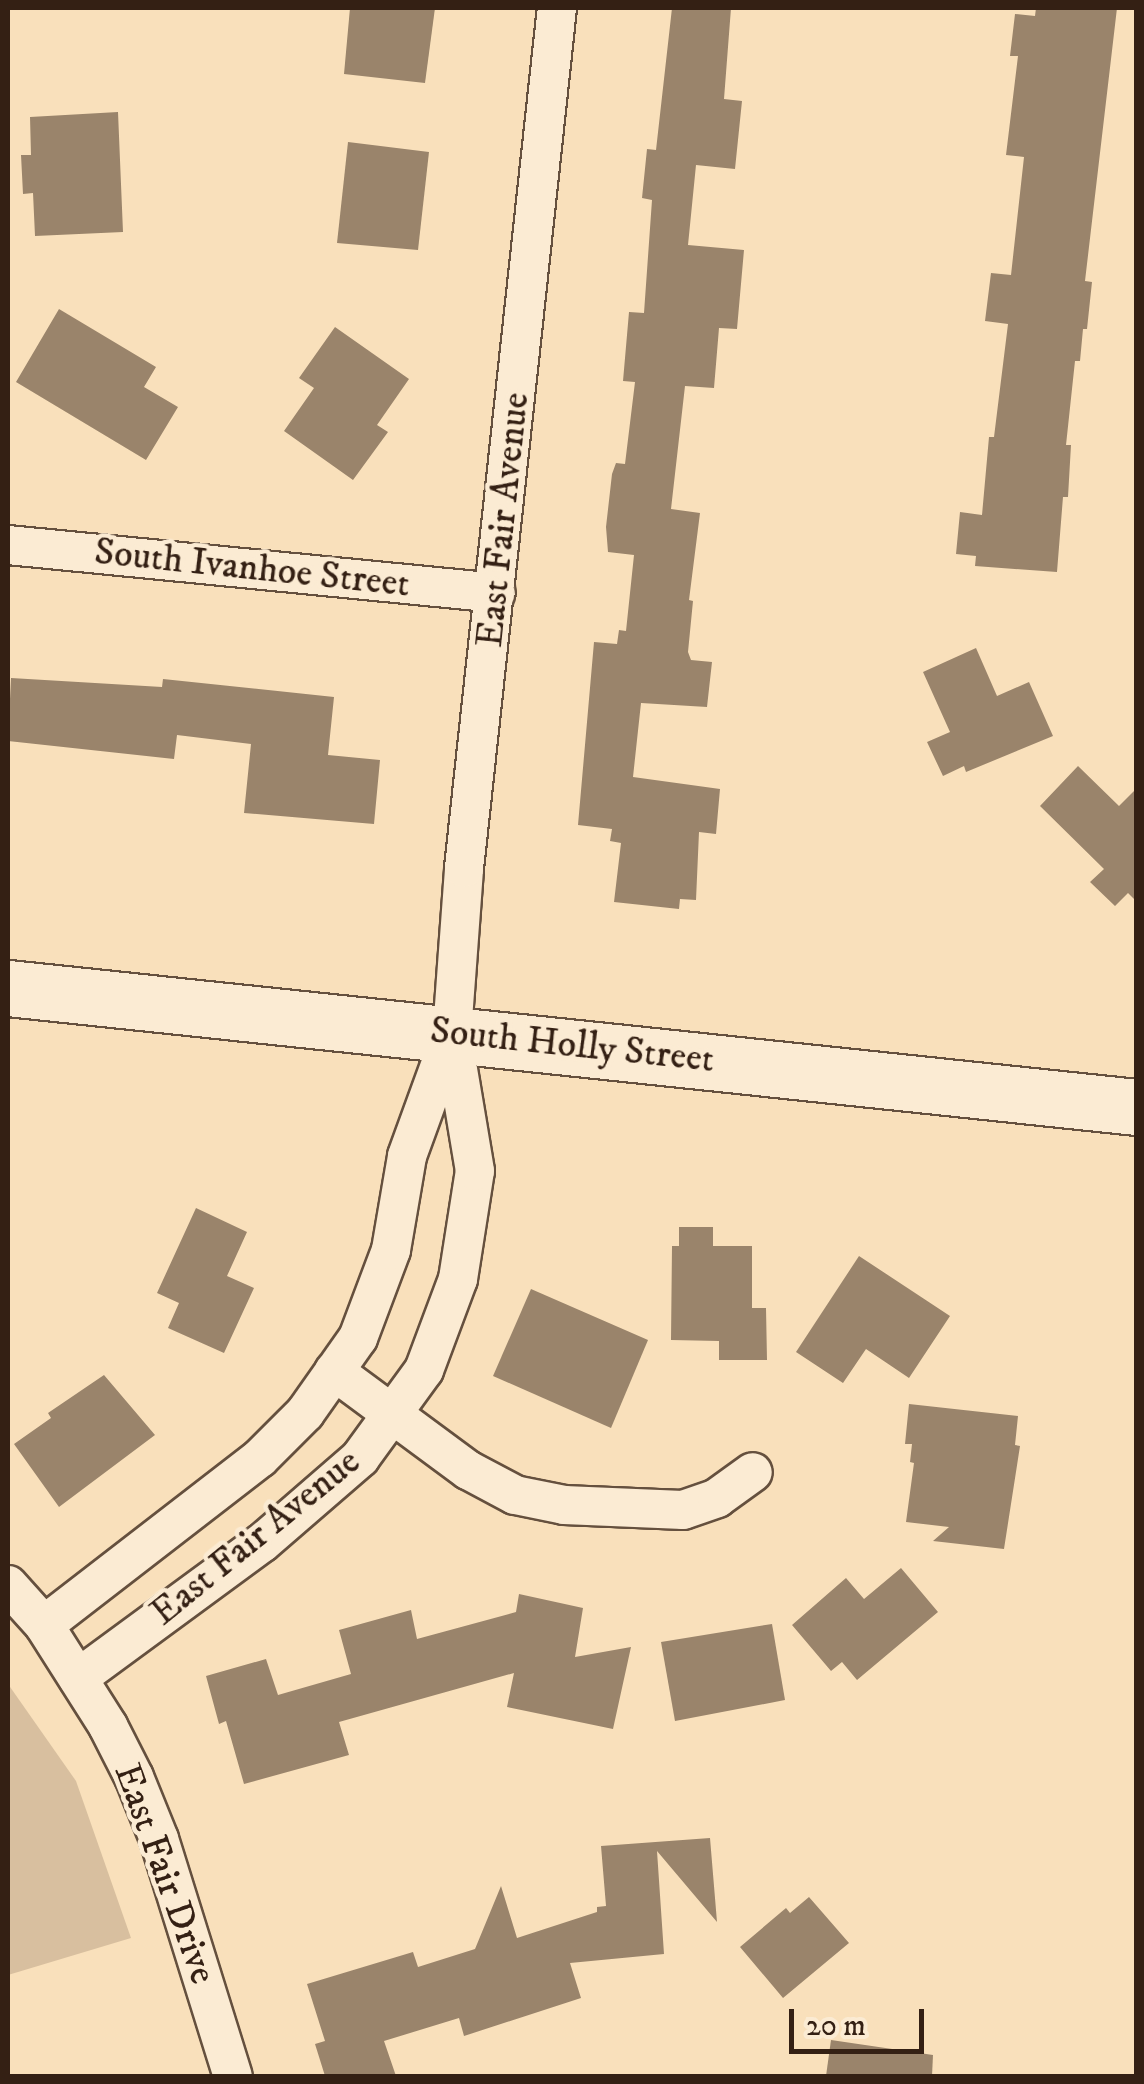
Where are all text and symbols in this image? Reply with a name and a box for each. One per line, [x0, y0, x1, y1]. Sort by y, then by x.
street label: East Fair Avenue [468, 390, 540, 650]
street label: South Ivanhoe Street [92, 530, 412, 608]
street label: South Holly Street [428, 1008, 716, 1084]
street label: East Fair Avenue [142, 1440, 370, 1636]
street label: East Fair Drive [103, 1758, 225, 1990]
scale bar [794, 1989, 929, 2051]
text: 20 m [806, 2008, 866, 2045]

